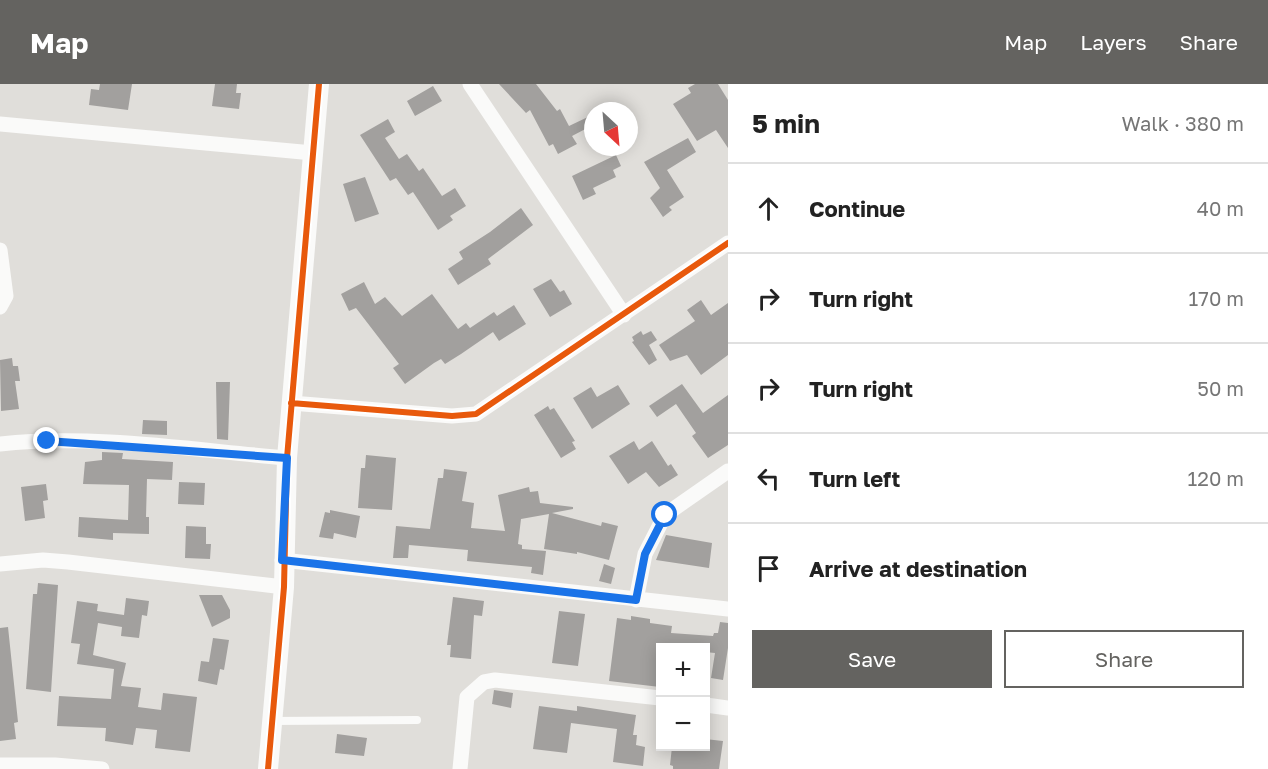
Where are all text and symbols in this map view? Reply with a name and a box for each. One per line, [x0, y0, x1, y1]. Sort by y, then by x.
text: Map [30, 26, 88, 59]
text: Map [1004, 29, 1047, 55]
text: Layers [1080, 29, 1147, 55]
text: Share [1180, 29, 1238, 55]
north arrow [584, 102, 638, 156]
text: 5 min [752, 108, 820, 139]
text: Walk · 380 m [1122, 111, 1244, 135]
icon: ahead [752, 192, 785, 225]
text: Continue [809, 195, 905, 222]
text: 40 m [1197, 196, 1244, 220]
icon: right [752, 282, 785, 315]
text: Turn right [809, 285, 913, 312]
text: 170 m [1189, 286, 1244, 310]
icon: right [752, 372, 785, 405]
text: Turn right [809, 375, 913, 402]
text: 50 m [1197, 376, 1244, 400]
route end [33, 427, 59, 453]
icon: left [752, 462, 785, 495]
text: Turn left [809, 465, 900, 492]
text: 120 m [1188, 466, 1244, 490]
route start [651, 501, 677, 527]
icon: arrive [752, 552, 785, 585]
text: Arrive at destination [809, 555, 1027, 582]
button: Save [752, 630, 992, 688]
button: Share [1004, 630, 1244, 688]
map controls [656, 643, 710, 751]
button: + [656, 643, 710, 697]
button: − [656, 697, 710, 751]

